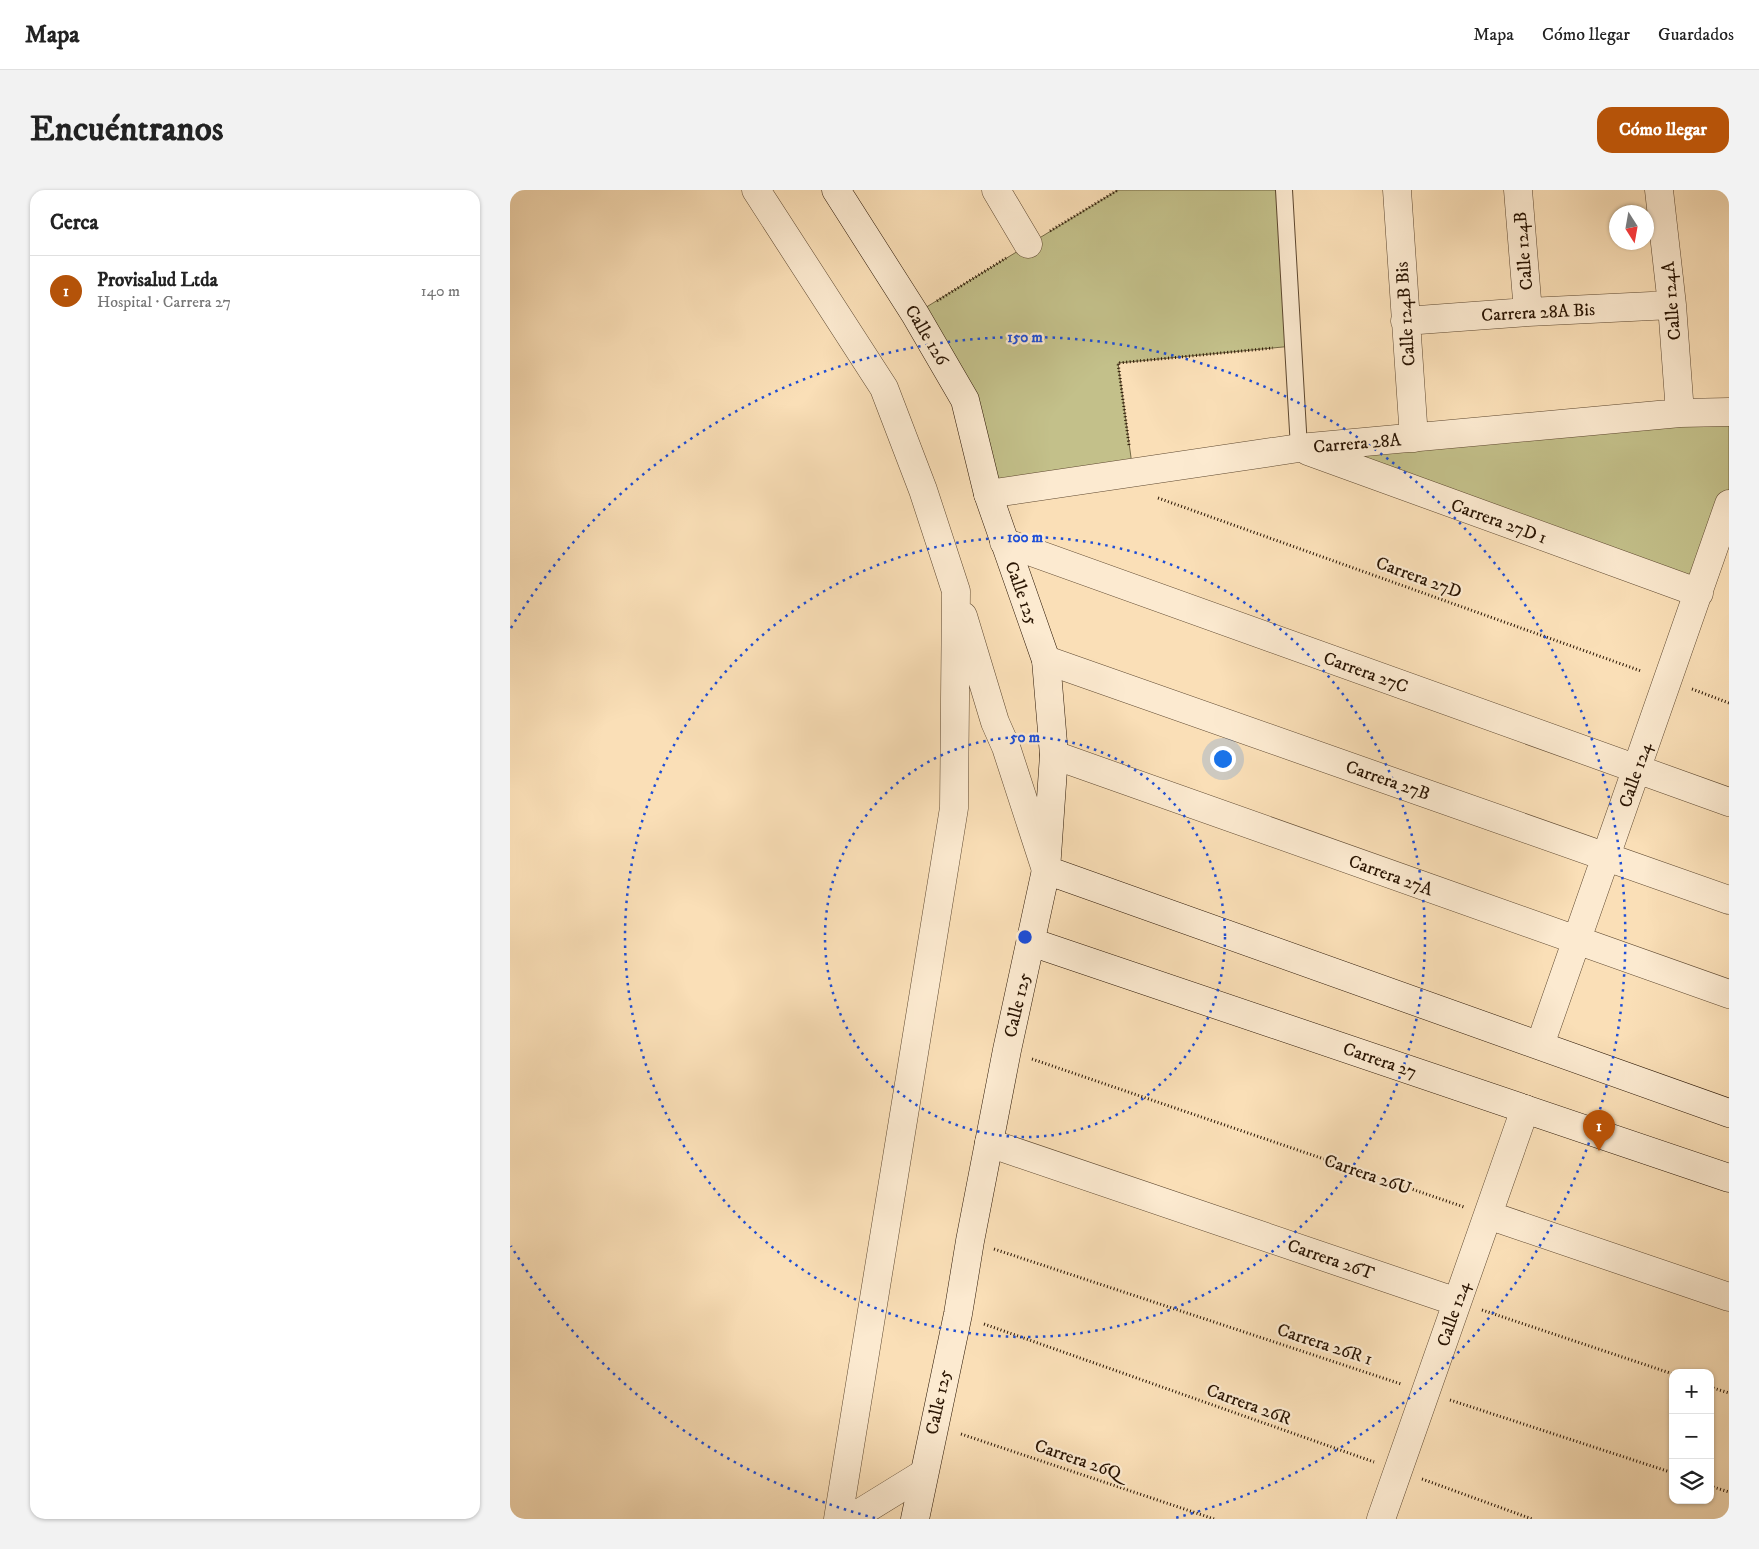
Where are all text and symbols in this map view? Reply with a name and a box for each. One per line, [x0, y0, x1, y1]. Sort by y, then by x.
text: Mapa [25, 20, 79, 50]
text: Mapa [1473, 24, 1514, 46]
text: Cómo llegar [1542, 24, 1630, 46]
text: Guardados [1658, 24, 1734, 46]
button: Cómo llegar [1597, 107, 1729, 153]
text: Encuéntranos [30, 108, 224, 152]
north arrow [1609, 205, 1654, 250]
text: Cerca [50, 210, 98, 236]
street label: Calle 124B [1510, 211, 1538, 291]
street label: Calle 124A [1658, 260, 1686, 341]
street label: Calle 124B Bis [1391, 261, 1421, 367]
text: Provisalud Ltda [97, 269, 218, 292]
text: 1 [63, 281, 69, 301]
text: 140 m [421, 281, 460, 301]
text: Hospital · Carrera 27 [97, 292, 231, 312]
street label: Carrera 28A Bis [1481, 299, 1595, 327]
street label: Calle 126 [900, 301, 953, 370]
text: 150 m [1007, 328, 1043, 347]
street label: Carrera 28A [1312, 429, 1402, 459]
street label: Carrera 27D 1 [1448, 494, 1550, 549]
text: 100 m [1007, 528, 1044, 547]
street label: Carrera 27D [1373, 552, 1465, 604]
street label: Calle 125 [999, 559, 1043, 628]
street label: Carrera 27C [1320, 647, 1411, 698]
text: 50 m [1009, 728, 1041, 747]
street label: Calle 124 [1615, 739, 1658, 811]
your location [1210, 746, 1236, 772]
street label: Carrera 27B [1343, 756, 1433, 806]
street label: Carrera 27A [1346, 851, 1436, 902]
centre of rings [1016, 928, 1034, 946]
street label: Calle 125 [1000, 971, 1036, 1040]
street label: Carrera 27 [1340, 1038, 1419, 1084]
pin: 1 [1583, 1110, 1615, 1151]
street label: Carrera 26U [1321, 1150, 1414, 1200]
street label: Carrera 26T [1284, 1235, 1377, 1285]
street label: Calle 124 [1433, 1278, 1476, 1350]
street label: Carrera 26R 1 [1274, 1319, 1375, 1371]
street label: Calle 125 [921, 1368, 957, 1437]
map controls [1669, 1369, 1714, 1504]
button: + [1669, 1369, 1714, 1414]
street label: Carrera 26R [1203, 1379, 1294, 1430]
button: − [1669, 1414, 1714, 1459]
street label: Carrera 26Q [1031, 1435, 1132, 1488]
button: layers [1669, 1459, 1714, 1504]

